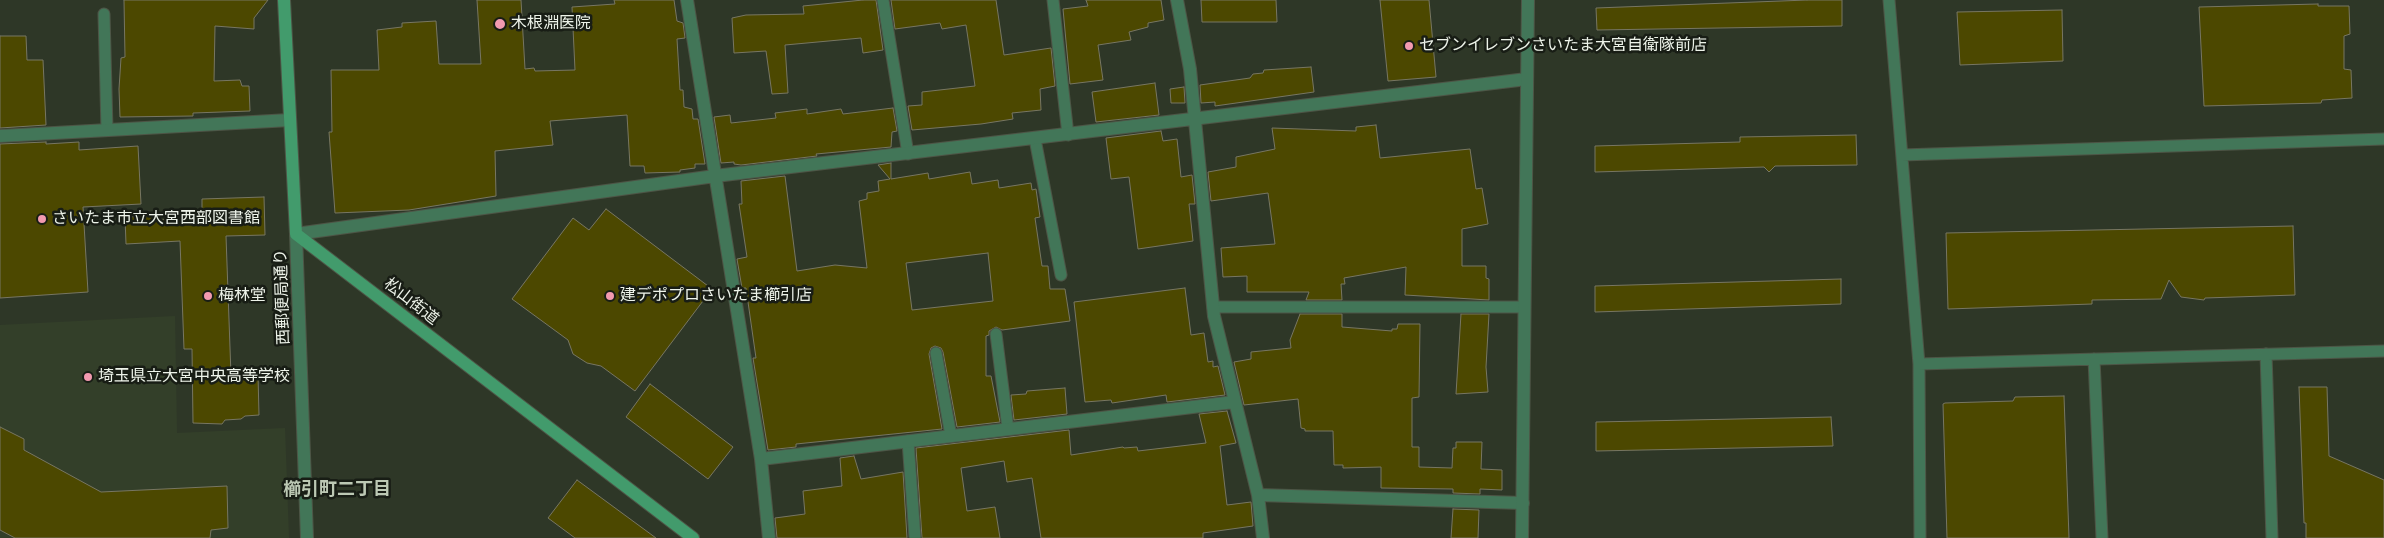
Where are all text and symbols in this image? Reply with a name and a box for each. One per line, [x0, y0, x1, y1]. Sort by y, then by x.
place label: 木根淵医院 [511, 14, 591, 34]
marker: 木根淵医院 [493, 17, 507, 31]
place label: セブンイレブンさいたま大宮自衛隊前店 [1419, 36, 1707, 56]
marker: セブンイレブンさいたま大宮自衛隊前店 [1403, 40, 1415, 52]
place label: さいたま市立大宮西部図書館 [52, 209, 260, 229]
marker: さいたま市立大宮西部図書館 [36, 213, 48, 225]
street label: 西郵便局通り [272, 249, 294, 345]
street label: 松山街道 [380, 275, 442, 329]
place label: 梅林堂 [218, 286, 266, 306]
place label: 建デポプロさいたま櫛引店 [620, 286, 812, 306]
marker: 梅林堂 [202, 290, 214, 302]
marker: 建デポプロさいたま櫛引店 [604, 290, 616, 302]
place label: 埼玉県立大宮中央高等学校 [98, 367, 290, 387]
marker: 埼玉県立大宮中央高等学校 [82, 371, 94, 383]
district label: 櫛引町二丁目 [283, 479, 391, 501]

